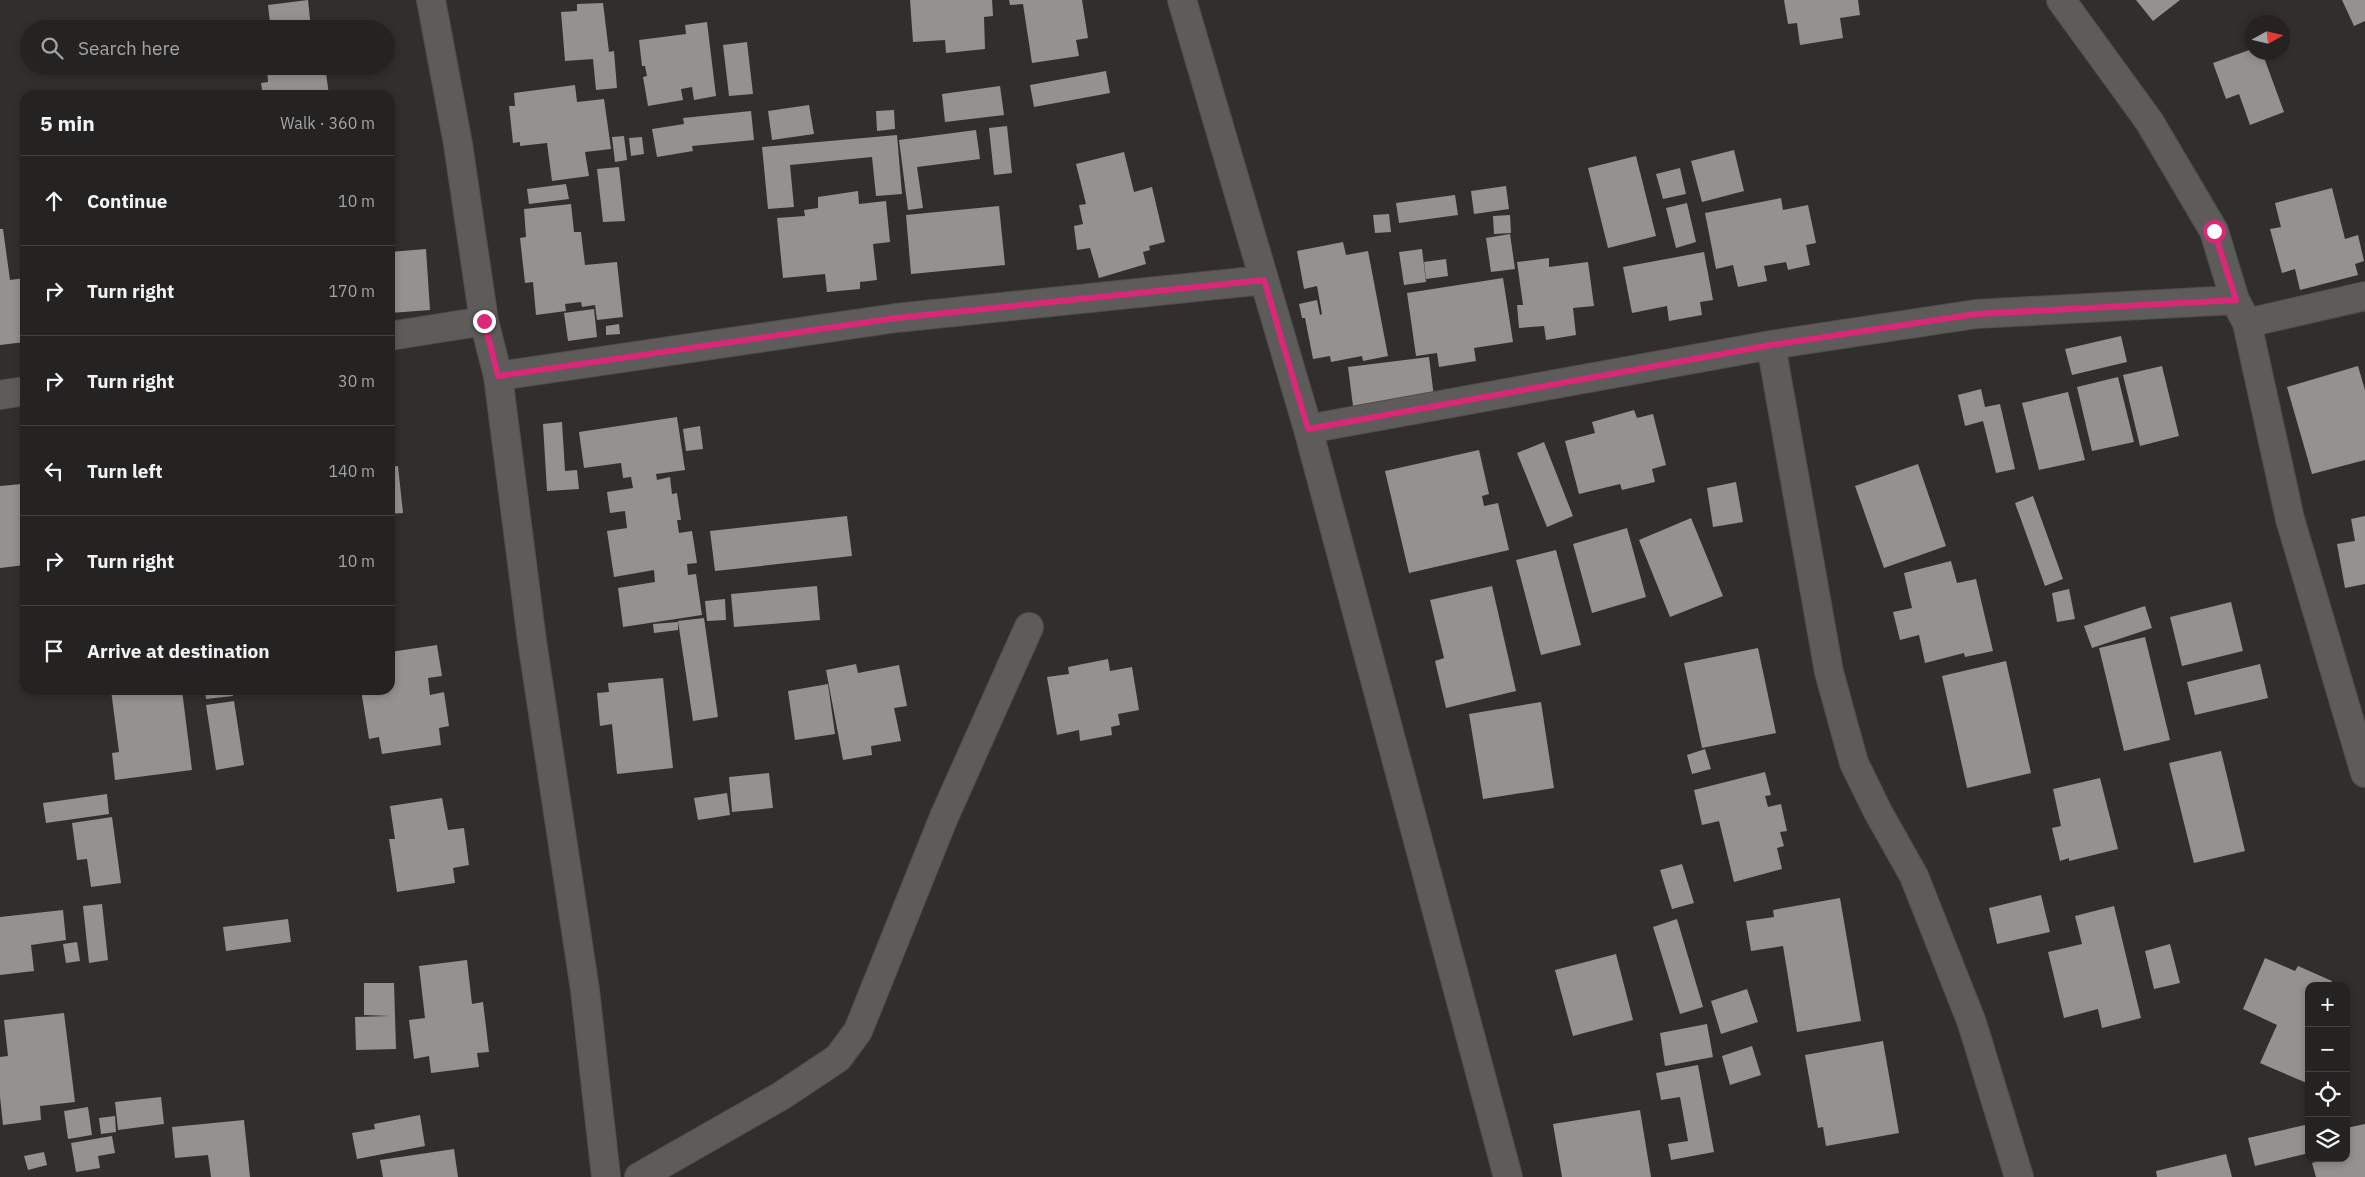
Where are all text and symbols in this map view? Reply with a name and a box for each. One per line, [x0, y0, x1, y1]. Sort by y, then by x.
north arrow [2245, 15, 2290, 60]
search box [20, 20, 395, 75]
icon: search [38, 34, 66, 62]
text: Search here [78, 36, 180, 60]
text: 5 min [40, 109, 95, 137]
text: Walk · 360 m [280, 113, 375, 133]
icon: ahead [40, 187, 68, 215]
text: Continue [87, 189, 167, 213]
text: 10 m [338, 191, 375, 211]
route start [2203, 220, 2226, 243]
icon: right [40, 277, 68, 305]
text: Turn right [87, 279, 174, 303]
text: 170 m [328, 281, 375, 301]
route end [473, 310, 496, 333]
icon: right [40, 367, 68, 395]
text: Turn right [87, 369, 174, 393]
text: 30 m [338, 371, 375, 391]
icon: left [40, 457, 68, 485]
text: Turn left [87, 459, 163, 483]
text: 140 m [328, 461, 375, 481]
icon: right [40, 547, 68, 575]
text: Turn right [87, 549, 174, 573]
text: 10 m [338, 551, 375, 571]
icon: arrive [40, 637, 68, 665]
text: Arrive at destination [87, 639, 270, 663]
map controls [2305, 982, 2350, 1162]
button: + [2305, 982, 2350, 1027]
button: − [2305, 1027, 2350, 1072]
button: locate [2305, 1072, 2350, 1117]
button: layers [2305, 1117, 2350, 1162]

